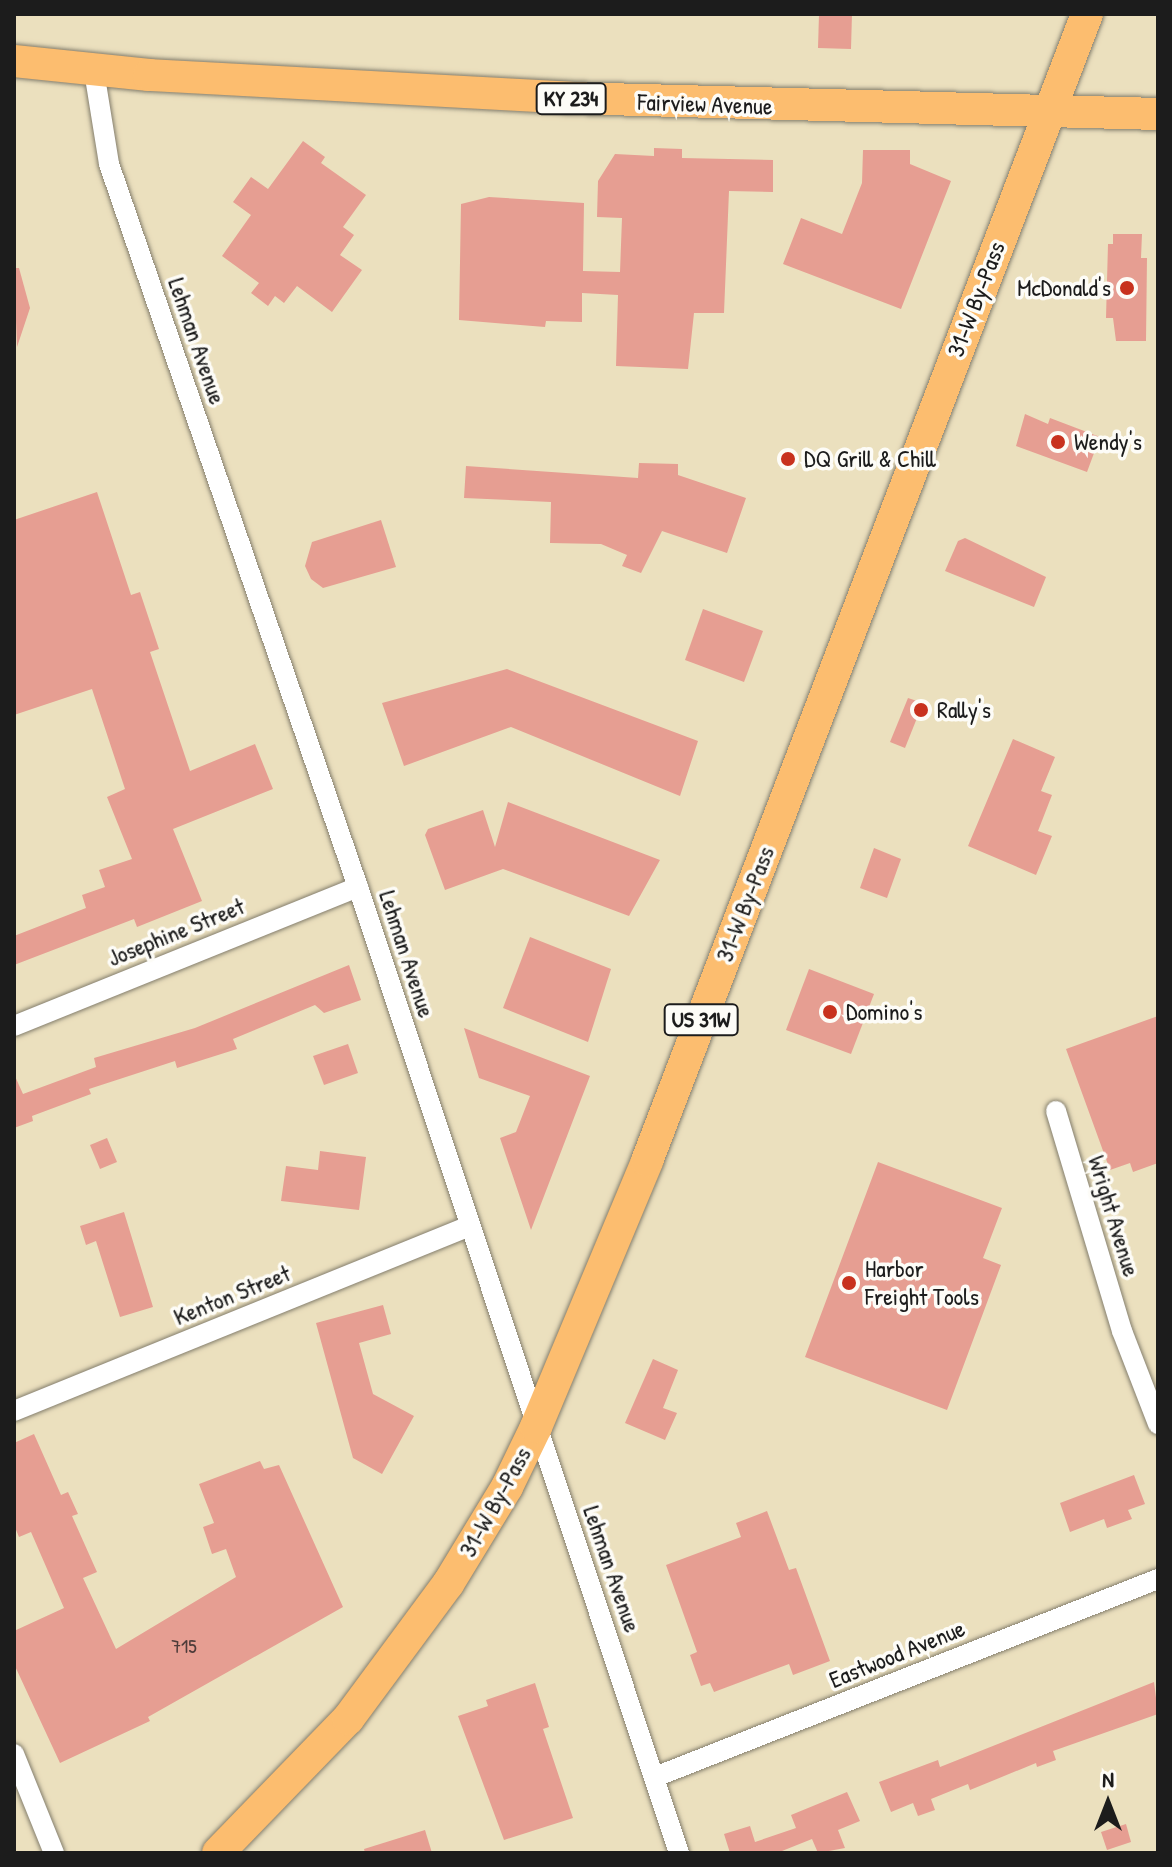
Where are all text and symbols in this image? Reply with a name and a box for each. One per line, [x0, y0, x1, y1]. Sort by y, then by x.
road number: KY 234 [535, 81, 607, 117]
street label: Fairview Avenue [637, 87, 773, 121]
street label: 31-W By-Pass [941, 237, 1011, 361]
street label: Lehman Avenue [162, 274, 232, 408]
place label: McDonald's [1017, 274, 1111, 302]
marker: McDonald's [1118, 279, 1136, 297]
place label: Wendy's [1074, 428, 1142, 456]
marker: Wendy's [1049, 433, 1067, 451]
place label: DQ Grill & Chill [804, 445, 936, 473]
marker: DQ Grill & Chill [779, 450, 797, 468]
place label: Rally's [937, 696, 991, 724]
marker: Rally's [912, 701, 930, 719]
street label: 31-W By-Pass [710, 842, 780, 966]
street label: Lehman Avenue [373, 887, 441, 1021]
street label: Josephine Street [103, 892, 249, 972]
place label: Domino's [846, 998, 922, 1026]
road number: US 31W [663, 1002, 739, 1038]
marker: Domino's [821, 1003, 839, 1021]
street label: Wright Avenue [1082, 1152, 1146, 1280]
place label: Harbor Freight Tools [865, 1255, 979, 1311]
street label: Kenton Street [170, 1259, 294, 1331]
marker: Harbor Freight Tools [840, 1274, 858, 1292]
street label: 31-W By-Pass [453, 1442, 537, 1562]
street label: Lehman Avenue [577, 1502, 647, 1636]
street label: Eastwood Avenue [825, 1614, 969, 1694]
house number: 715 [171, 1633, 197, 1657]
north arrow [1068, 1763, 1148, 1843]
text: N [1102, 1764, 1114, 1794]

